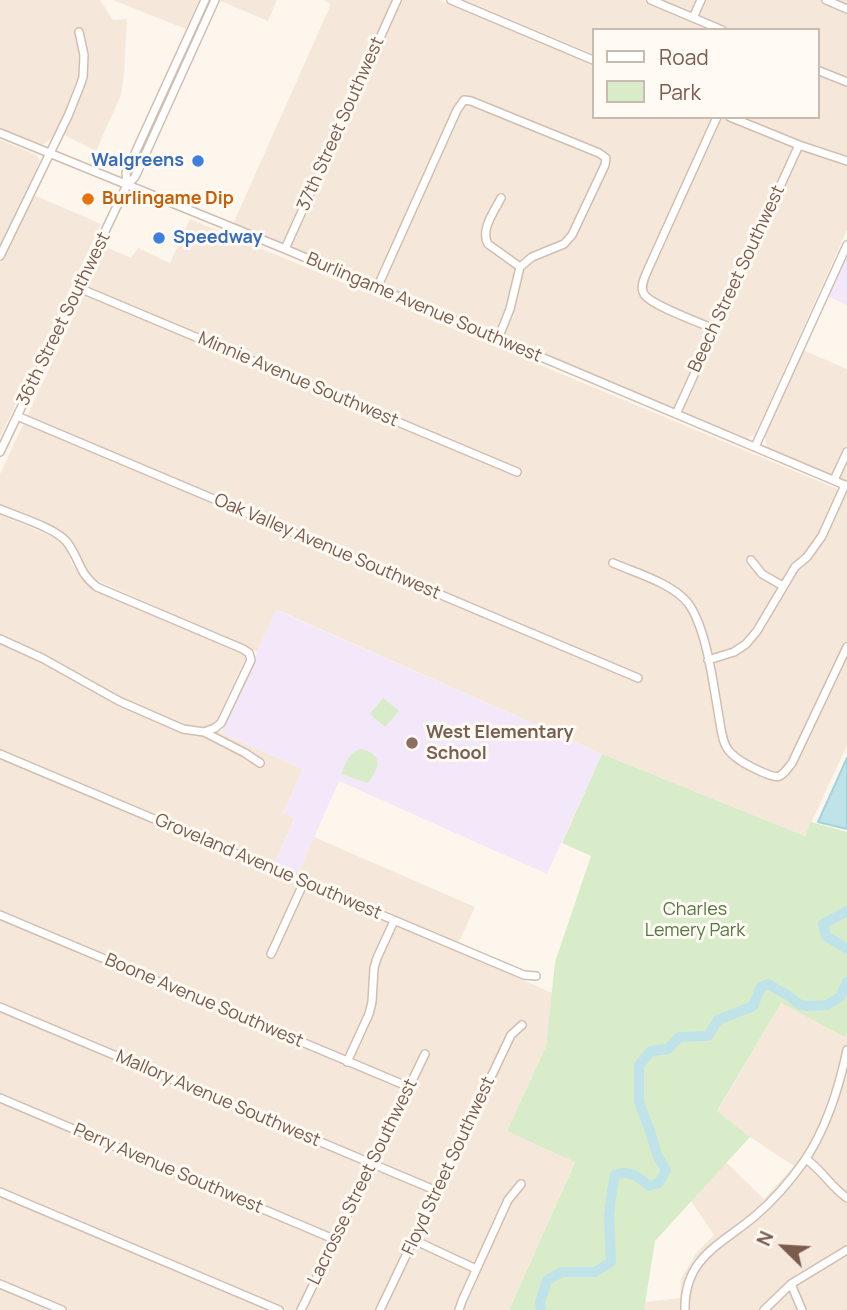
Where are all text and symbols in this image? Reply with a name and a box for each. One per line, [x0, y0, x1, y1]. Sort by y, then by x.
legend [592, 28, 819, 119]
street label: 37th Street Southwest [293, 34, 389, 214]
text: Road [659, 43, 709, 71]
text: Park [659, 78, 701, 106]
place label: Walgreens [91, 150, 184, 172]
marker: Walgreens [190, 153, 206, 169]
street label: Beech Street Southwest [684, 182, 790, 376]
place label: Burlingame Dip [102, 188, 234, 210]
marker: Burlingame Dip [80, 191, 96, 207]
place label: Speedway [173, 227, 263, 249]
street label: 36th Street Southwest [13, 229, 115, 409]
marker: Speedway [151, 230, 167, 246]
street label: Burlingame Avenue Southwest [303, 249, 545, 367]
street label: Minnie Avenue Southwest [195, 328, 401, 432]
street label: Oak Valley Avenue Southwest [211, 489, 443, 605]
place label: West Elementary School [426, 722, 574, 764]
marker: West Elementary School [404, 735, 420, 751]
street label: Groveland Avenue Southwest [152, 809, 384, 925]
park label: Charles Lemery Park [645, 899, 745, 942]
street label: Boone Avenue Southwest [102, 949, 306, 1053]
street label: Mallory Avenue Southwest [113, 1046, 323, 1152]
street label: Floyd Street Southwest [398, 1073, 500, 1259]
street label: Lacrosse Street Southwest [304, 1075, 422, 1289]
street label: Perry Avenue Southwest [70, 1119, 266, 1219]
north arrow [749, 1212, 819, 1282]
text: N [750, 1227, 779, 1250]

